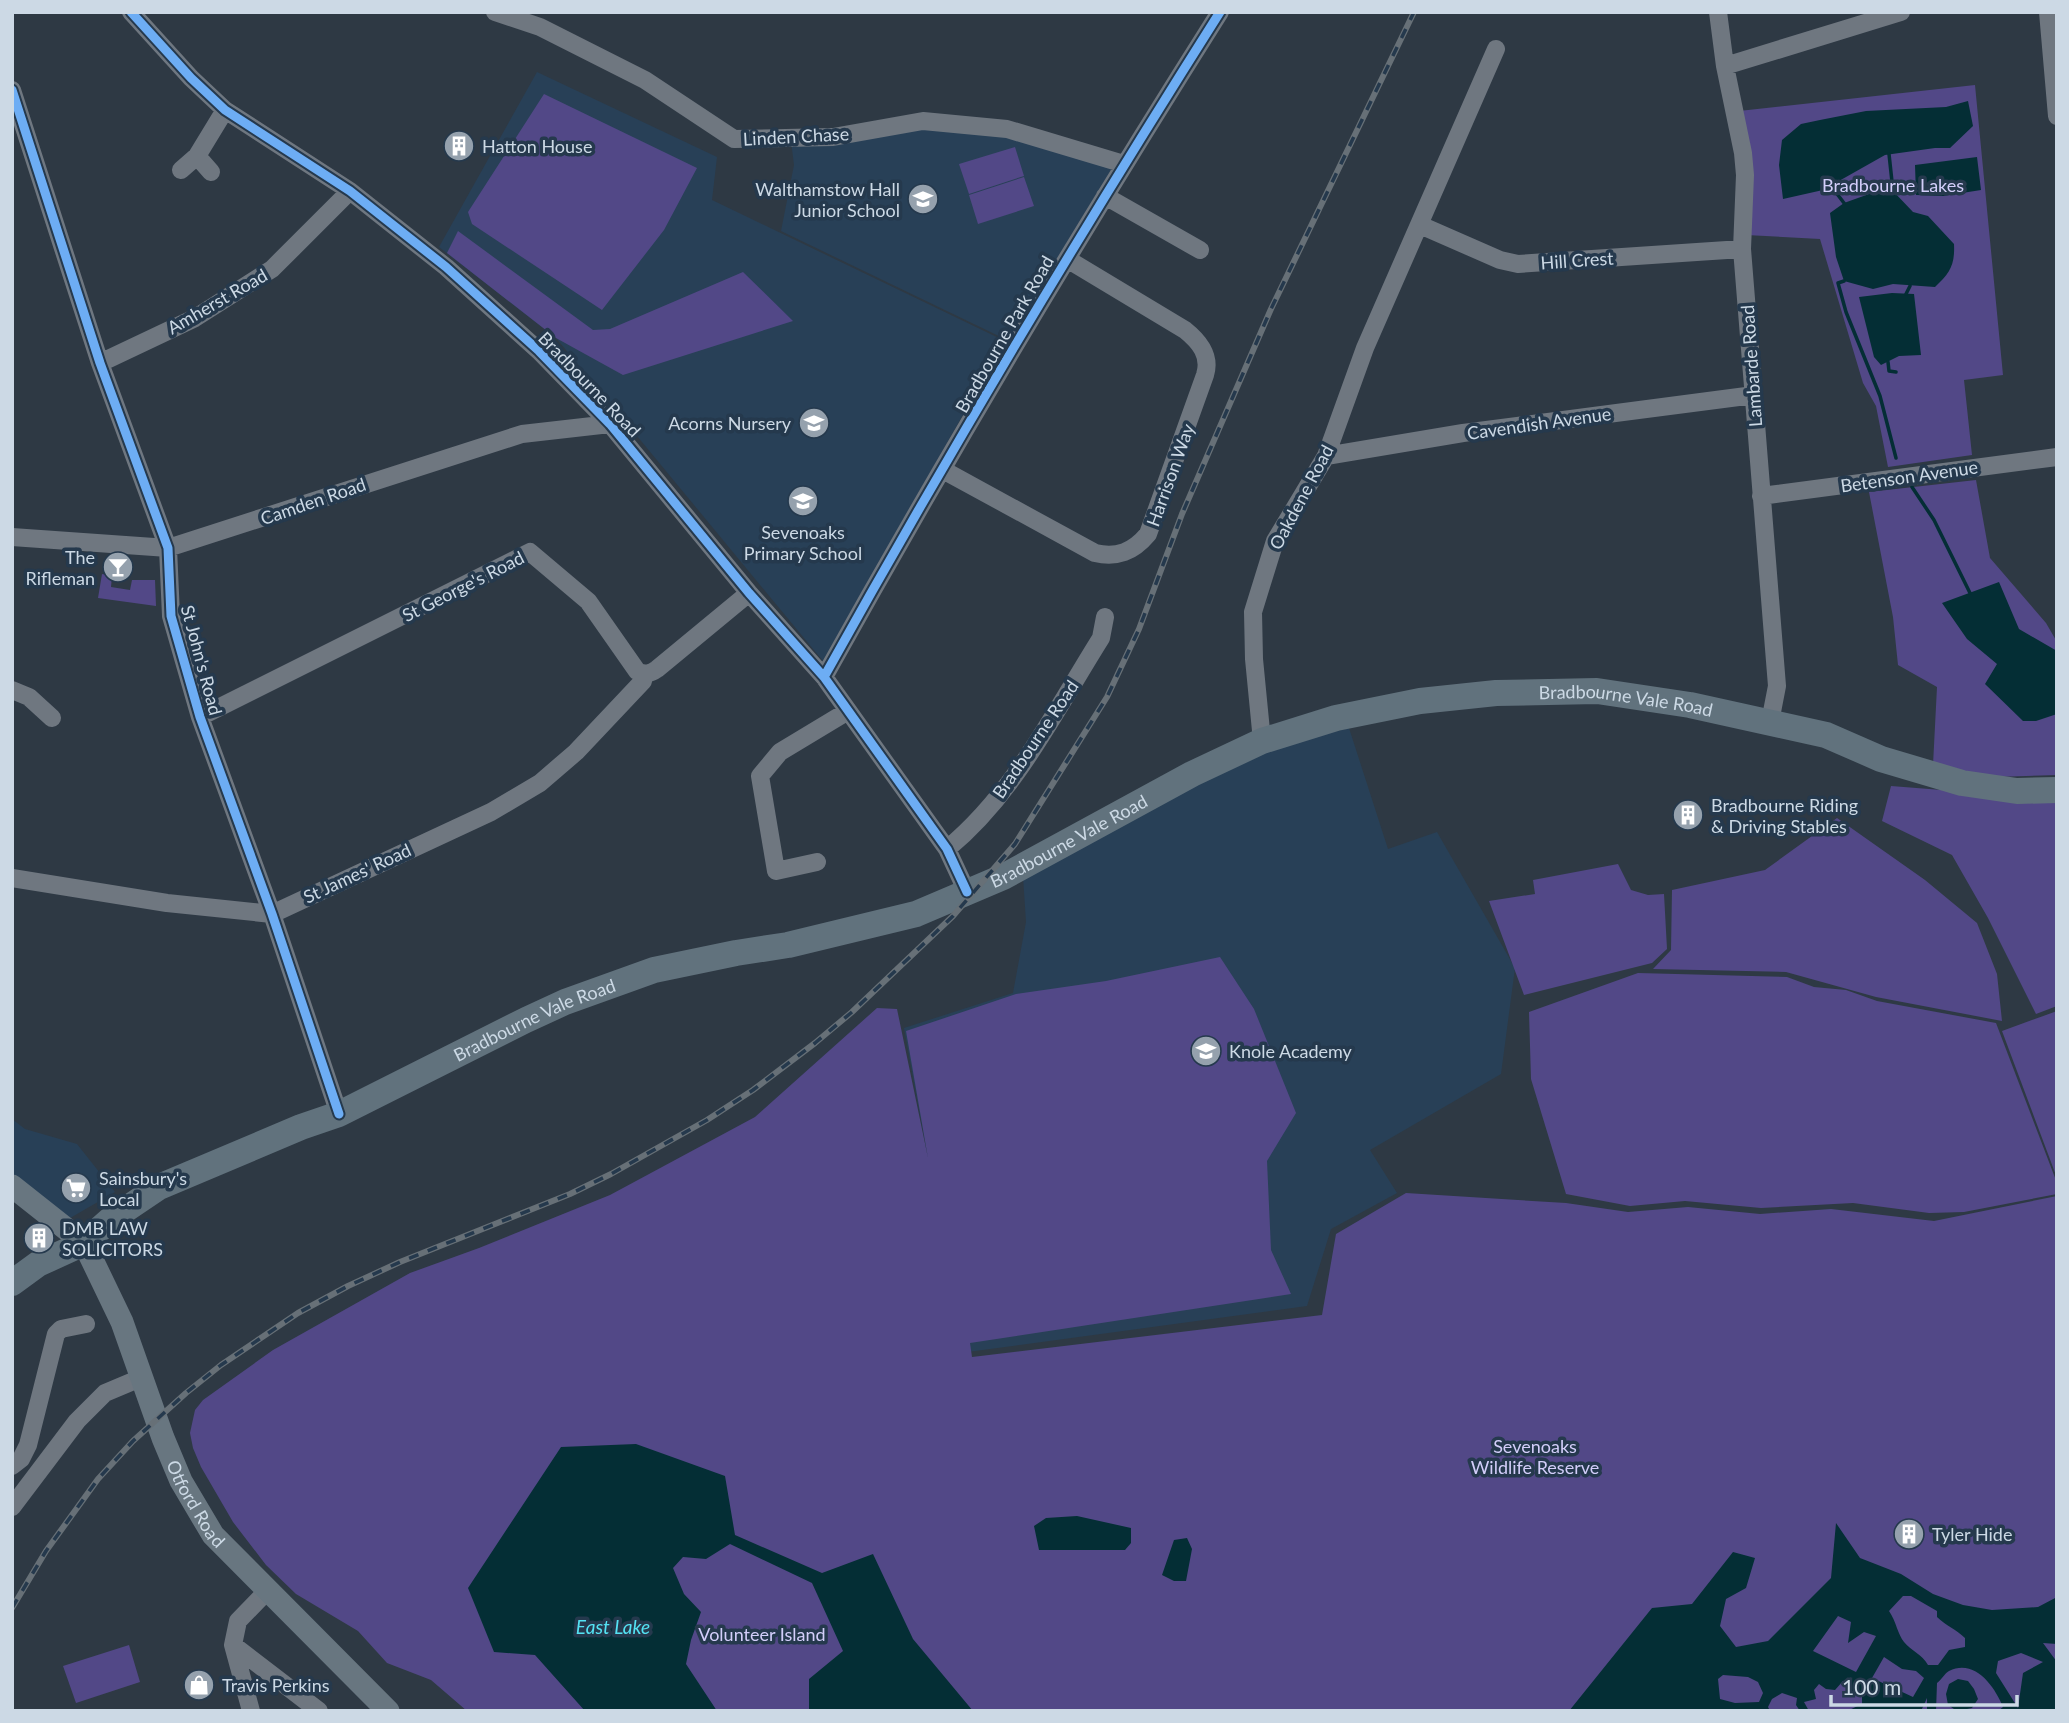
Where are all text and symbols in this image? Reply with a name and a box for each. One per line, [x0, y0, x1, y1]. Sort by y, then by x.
street label: Linden Chase [742, 122, 850, 150]
building icon: Hatton House [442, 129, 476, 163]
place label: Hatton House [482, 135, 592, 157]
park label: Bradbourne Lakes [1822, 174, 1964, 196]
place label: Walthamstow Hall Junior School [755, 178, 900, 221]
school or university icon: Walthamstow Hall Junior School [906, 182, 940, 216]
street label: Hill Crest [1540, 246, 1615, 274]
street label: Bradbourne Park Road [950, 252, 1058, 416]
street label: Amherst Road [163, 264, 271, 338]
street label: Lambarde Road [1736, 304, 1766, 428]
street label: Bradbourne Road [534, 327, 646, 441]
street label: Cavendish Avenue [1466, 402, 1612, 444]
school or university icon: Acorns Nursery [797, 406, 831, 440]
place label: Acorns Nursery [668, 412, 792, 434]
street label: Harrison Way [1141, 420, 1199, 529]
street label: Oakdene Road [1264, 441, 1338, 553]
street label: Betenson Avenue [1839, 455, 1979, 497]
street label: Camden Road [257, 473, 369, 529]
school or university icon: Sevenoaks Primary School [786, 484, 820, 518]
place label: Sevenoaks Primary School [744, 521, 862, 564]
place label: The Rifleman [26, 546, 95, 589]
street label: St George's Road [398, 546, 528, 626]
bar icon: The Rifleman [101, 550, 135, 584]
street label: St John's Road [177, 603, 227, 717]
street label: Bradbourne Road [987, 676, 1083, 802]
street label: Bradbourne Vale Road [1538, 680, 1715, 721]
street label: Bradbourne Vale Road [987, 790, 1151, 892]
place label: Bradbourne Riding & Driving Stables [1711, 794, 1858, 837]
building icon: Bradbourne Riding & Driving Stables [1671, 798, 1705, 832]
street label: St James' Road [300, 838, 414, 908]
street label: Bradbourne Vale Road [450, 974, 618, 1066]
school or university icon: Knole Academy [1189, 1034, 1223, 1068]
place label: Knole Academy [1229, 1040, 1353, 1062]
place label: Sainsbury's Local [99, 1167, 187, 1210]
supermarket icon: Sainsbury's Local [59, 1171, 93, 1205]
place label: DMB LAW SOLICITORS [62, 1217, 163, 1260]
building icon: DMB LAW SOLICITORS [22, 1221, 56, 1255]
park label: Sevenoaks Wildlife Reserve [1471, 1435, 1599, 1478]
street label: Otford Road [162, 1457, 230, 1552]
building icon: Tyler Hide [1892, 1517, 1926, 1551]
place label: Tyler Hide [1932, 1523, 2012, 1545]
water label: East Lake [576, 1615, 650, 1638]
park label: Volunteer Island [698, 1623, 826, 1645]
scale bar [1831, 1664, 2016, 1708]
shop icon: Travis Perkins [182, 1668, 216, 1702]
place label: Travis Perkins [222, 1674, 330, 1696]
text: 100 m [1842, 1674, 1901, 1699]

